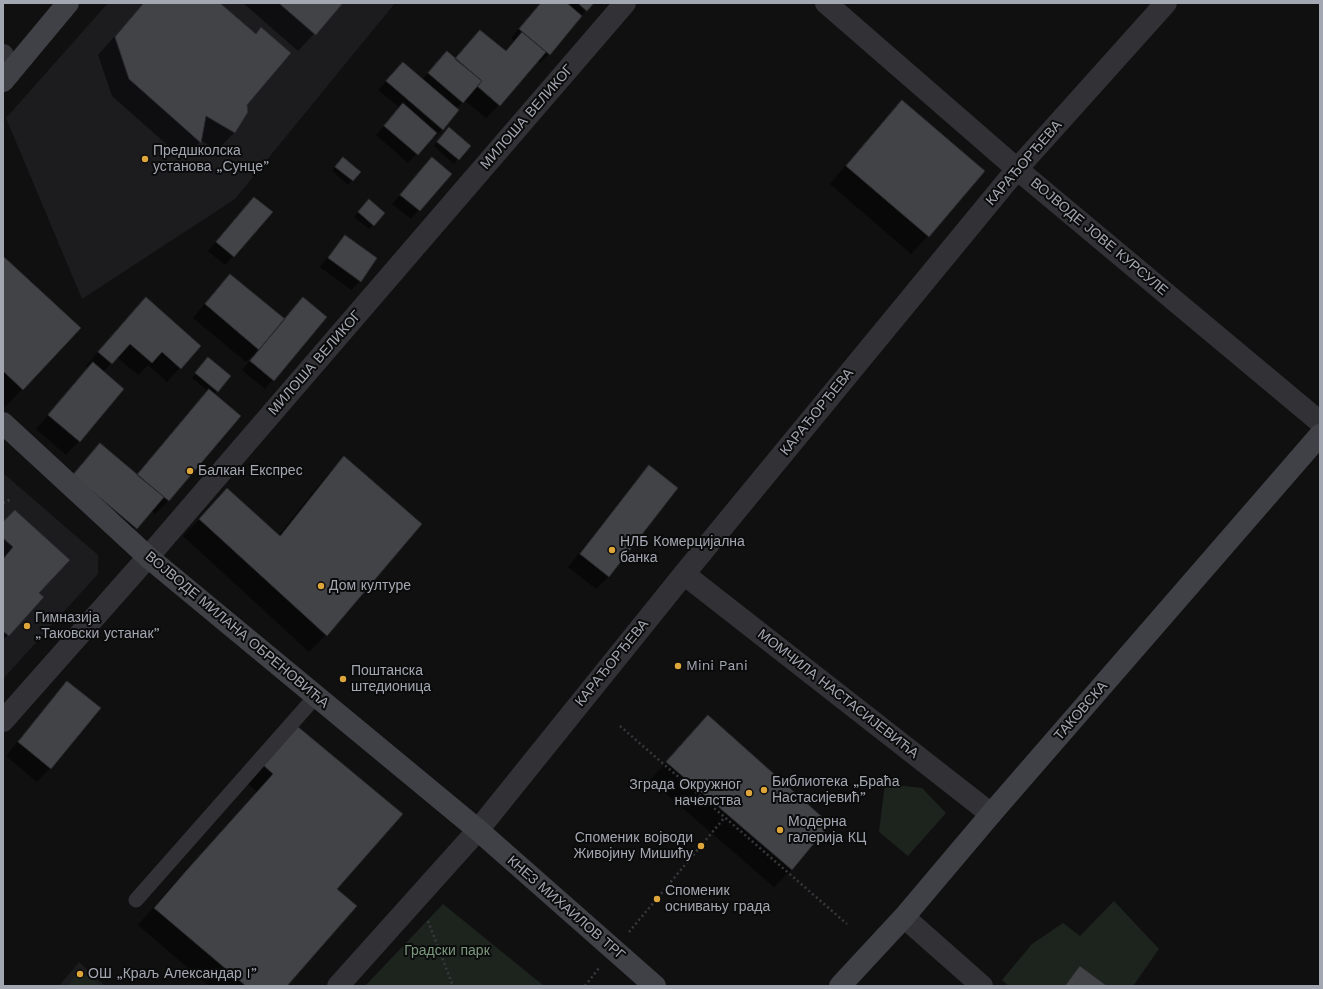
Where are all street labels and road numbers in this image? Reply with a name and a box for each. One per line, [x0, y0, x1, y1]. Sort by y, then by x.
street label: МИЛОША ВЕЛИКОГ [477, 61, 577, 173]
street label: КАРАЂОРЂЕВА [982, 117, 1066, 209]
street label: ВОЈВОДЕ ЈОВЕ КУРСУЛЕ [1027, 175, 1171, 299]
street label: МИЛОША ВЕЛИКОГ [265, 307, 365, 419]
street label: КАРАЂОРЂЕВА [777, 365, 857, 459]
street label: ВОЈВОДЕ МИЛАНА ОБРЕНОВИЋА [142, 548, 332, 712]
street label: КАРАЂОРЂЕВА [572, 616, 652, 710]
street label: МОМЧИЛА НАСТАСИЈЕВИЋА [754, 626, 922, 762]
street label: ТАКОВСКА [1051, 678, 1111, 744]
street label: КНЕЗ МИХАИЛОВ ТРГ [504, 852, 628, 964]

